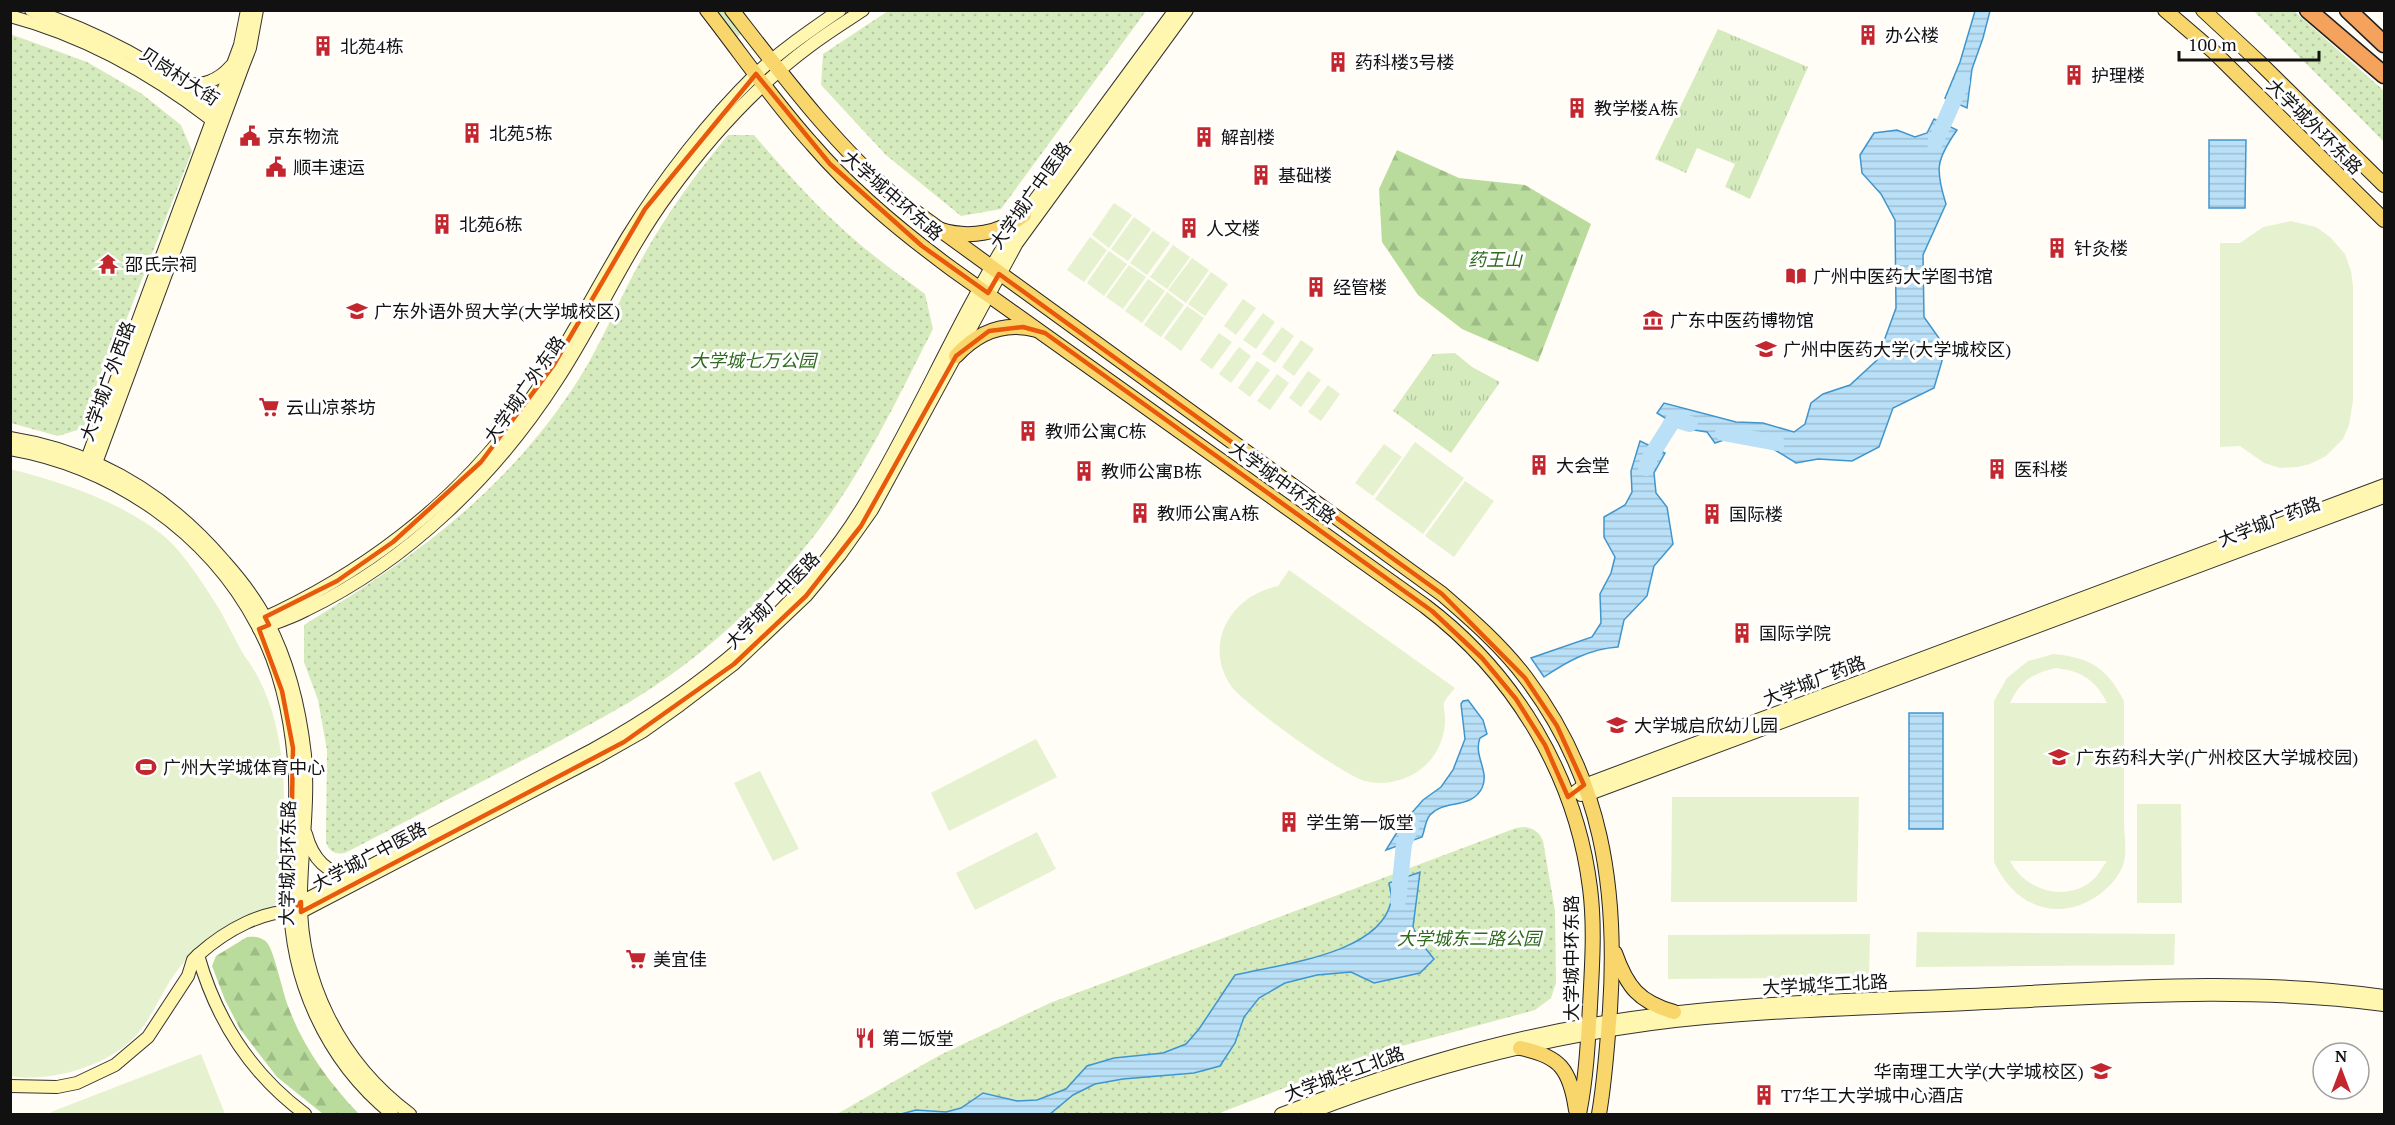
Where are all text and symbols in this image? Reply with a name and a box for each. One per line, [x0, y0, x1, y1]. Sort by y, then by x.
building icon: 办公楼 [1856, 23, 1880, 47]
place label: 办公楼 [1885, 23, 1939, 47]
scale bar [2179, 24, 2318, 62]
text: 100 m [2188, 32, 2237, 56]
building icon: 北苑4栋 [311, 34, 335, 58]
place label: 北苑4栋 [340, 34, 404, 58]
street label: 贝岗村大街 [136, 41, 224, 111]
building icon: 药科楼3号楼 [1326, 50, 1350, 74]
place label: 药科楼3号楼 [1355, 50, 1455, 74]
building icon: 护理楼 [2062, 63, 2086, 87]
place label: 护理楼 [2091, 63, 2145, 87]
street label: 大学城外环东路 [2262, 73, 2368, 179]
building icon: 教学楼A栋 [1565, 96, 1589, 120]
place label: 教学楼A栋 [1594, 96, 1678, 120]
building icon: 北苑5栋 [460, 121, 484, 145]
place label: 北苑5栋 [489, 121, 553, 145]
public building icon: 京东物流 [238, 124, 262, 148]
place label: 京东物流 [267, 124, 339, 148]
building icon: 解剖楼 [1192, 125, 1216, 149]
place label: 解剖楼 [1221, 125, 1275, 149]
street label: 大学城广中医路 [984, 137, 1076, 253]
street label: 大学城中环东路 [838, 145, 948, 245]
public building icon: 顺丰速运 [264, 155, 288, 179]
place label: 顺丰速运 [293, 155, 365, 179]
building icon: 基础楼 [1249, 163, 1273, 187]
place label: 基础楼 [1278, 163, 1332, 187]
building icon: 北苑6栋 [430, 212, 454, 236]
place label: 北苑6栋 [459, 212, 523, 236]
building icon: 人文楼 [1177, 216, 1201, 240]
place label: 人文楼 [1206, 216, 1260, 240]
building icon: 针灸楼 [2045, 236, 2069, 260]
place label: 针灸楼 [2074, 236, 2128, 260]
park label: 药王山 [1468, 247, 1523, 271]
temple icon: 邵氏宗祠 [96, 252, 120, 276]
place label: 邵氏宗祠 [125, 252, 197, 276]
library icon: 广州中医药大学图书馆 [1784, 264, 1808, 288]
place label: 广州中医药大学图书馆 [1813, 264, 1993, 288]
building icon: 经管楼 [1304, 275, 1328, 299]
place label: 经管楼 [1333, 275, 1387, 299]
school or university icon: 广东外语外贸大学(大学城校区) [345, 299, 369, 323]
place label: 广东外语外贸大学(大学城校区) [374, 299, 620, 323]
museum icon: 广东中医药博物馆 [1641, 308, 1665, 332]
place label: 广东中医药博物馆 [1670, 308, 1814, 332]
street label: 大学城广外西路 [74, 318, 140, 444]
street label: 大学城广外东路 [478, 331, 570, 447]
school or university icon: 广州中医药大学(大学城校区) [1754, 337, 1778, 361]
place label: 广州中医药大学(大学城校区) [1783, 337, 2011, 361]
park label: 大学城七万公园 [690, 348, 819, 372]
supermarket icon: 云山凉茶坊 [257, 395, 281, 419]
place label: 云山凉茶坊 [286, 395, 376, 419]
building icon: 教师公寓C栋 [1016, 419, 1040, 443]
place label: 教师公寓C栋 [1045, 419, 1147, 443]
street label: 大学城中环东路 [1225, 435, 1341, 529]
building icon: 大会堂 [1527, 453, 1551, 477]
place label: 大会堂 [1556, 453, 1610, 477]
building icon: 医科楼 [1985, 457, 2009, 481]
place label: 医科楼 [2014, 457, 2068, 481]
building icon: 教师公寓B栋 [1072, 459, 1096, 483]
place label: 教师公寓B栋 [1101, 459, 1202, 483]
street label: 大学城广药路 [2214, 490, 2324, 552]
building icon: 教师公寓A栋 [1128, 501, 1152, 525]
place label: 教师公寓A栋 [1157, 501, 1259, 525]
building icon: 国际楼 [1700, 502, 1724, 526]
place label: 国际楼 [1729, 502, 1783, 526]
street label: 大学城广中医路 [720, 546, 824, 654]
building icon: 国际学院 [1730, 621, 1754, 645]
place label: 国际学院 [1759, 621, 1831, 645]
street label: 大学城广药路 [1759, 649, 1869, 711]
school or university icon: 大学城启欣幼儿园 [1605, 713, 1629, 737]
place label: 大学城启欣幼儿园 [1634, 713, 1778, 737]
school or university icon: 广东药科大学(广州校区大学城校园) [2047, 745, 2071, 769]
place label: 广东药科大学(广州校区大学城校园) [2076, 745, 2358, 769]
sports icon: 广州大学城体育中心 [134, 755, 158, 779]
place label: 广州大学城体育中心 [163, 755, 325, 779]
street label: 大学城内环东路 [274, 800, 300, 926]
building icon: 学生第一饭堂 [1277, 810, 1301, 834]
place label: 学生第一饭堂 [1306, 810, 1414, 834]
street label: 大学城广中医路 [308, 816, 430, 896]
street label: 大学城中环东路 [1559, 895, 1583, 1021]
park label: 大学城东二路公园 [1397, 926, 1544, 950]
supermarket icon: 美宜佳 [624, 947, 648, 971]
place label: 美宜佳 [653, 947, 707, 971]
street label: 大学城华工北路 [1761, 969, 1889, 999]
restaurant icon: 第二饭堂 [853, 1026, 877, 1050]
place label: 第二饭堂 [882, 1026, 954, 1050]
street label: 大学城华工北路 [1281, 1040, 1407, 1106]
north arrow [2311, 1041, 2371, 1101]
text: N [2335, 1045, 2347, 1067]
place label: 华南理工大学(大学城校区) [1874, 1059, 2084, 1083]
school or university icon: 华南理工大学(大学城校区) [2089, 1059, 2113, 1083]
building icon: T7华工大学城中心酒店 [1752, 1083, 1776, 1107]
place label: T7华工大学城中心酒店 [1781, 1083, 1964, 1107]

